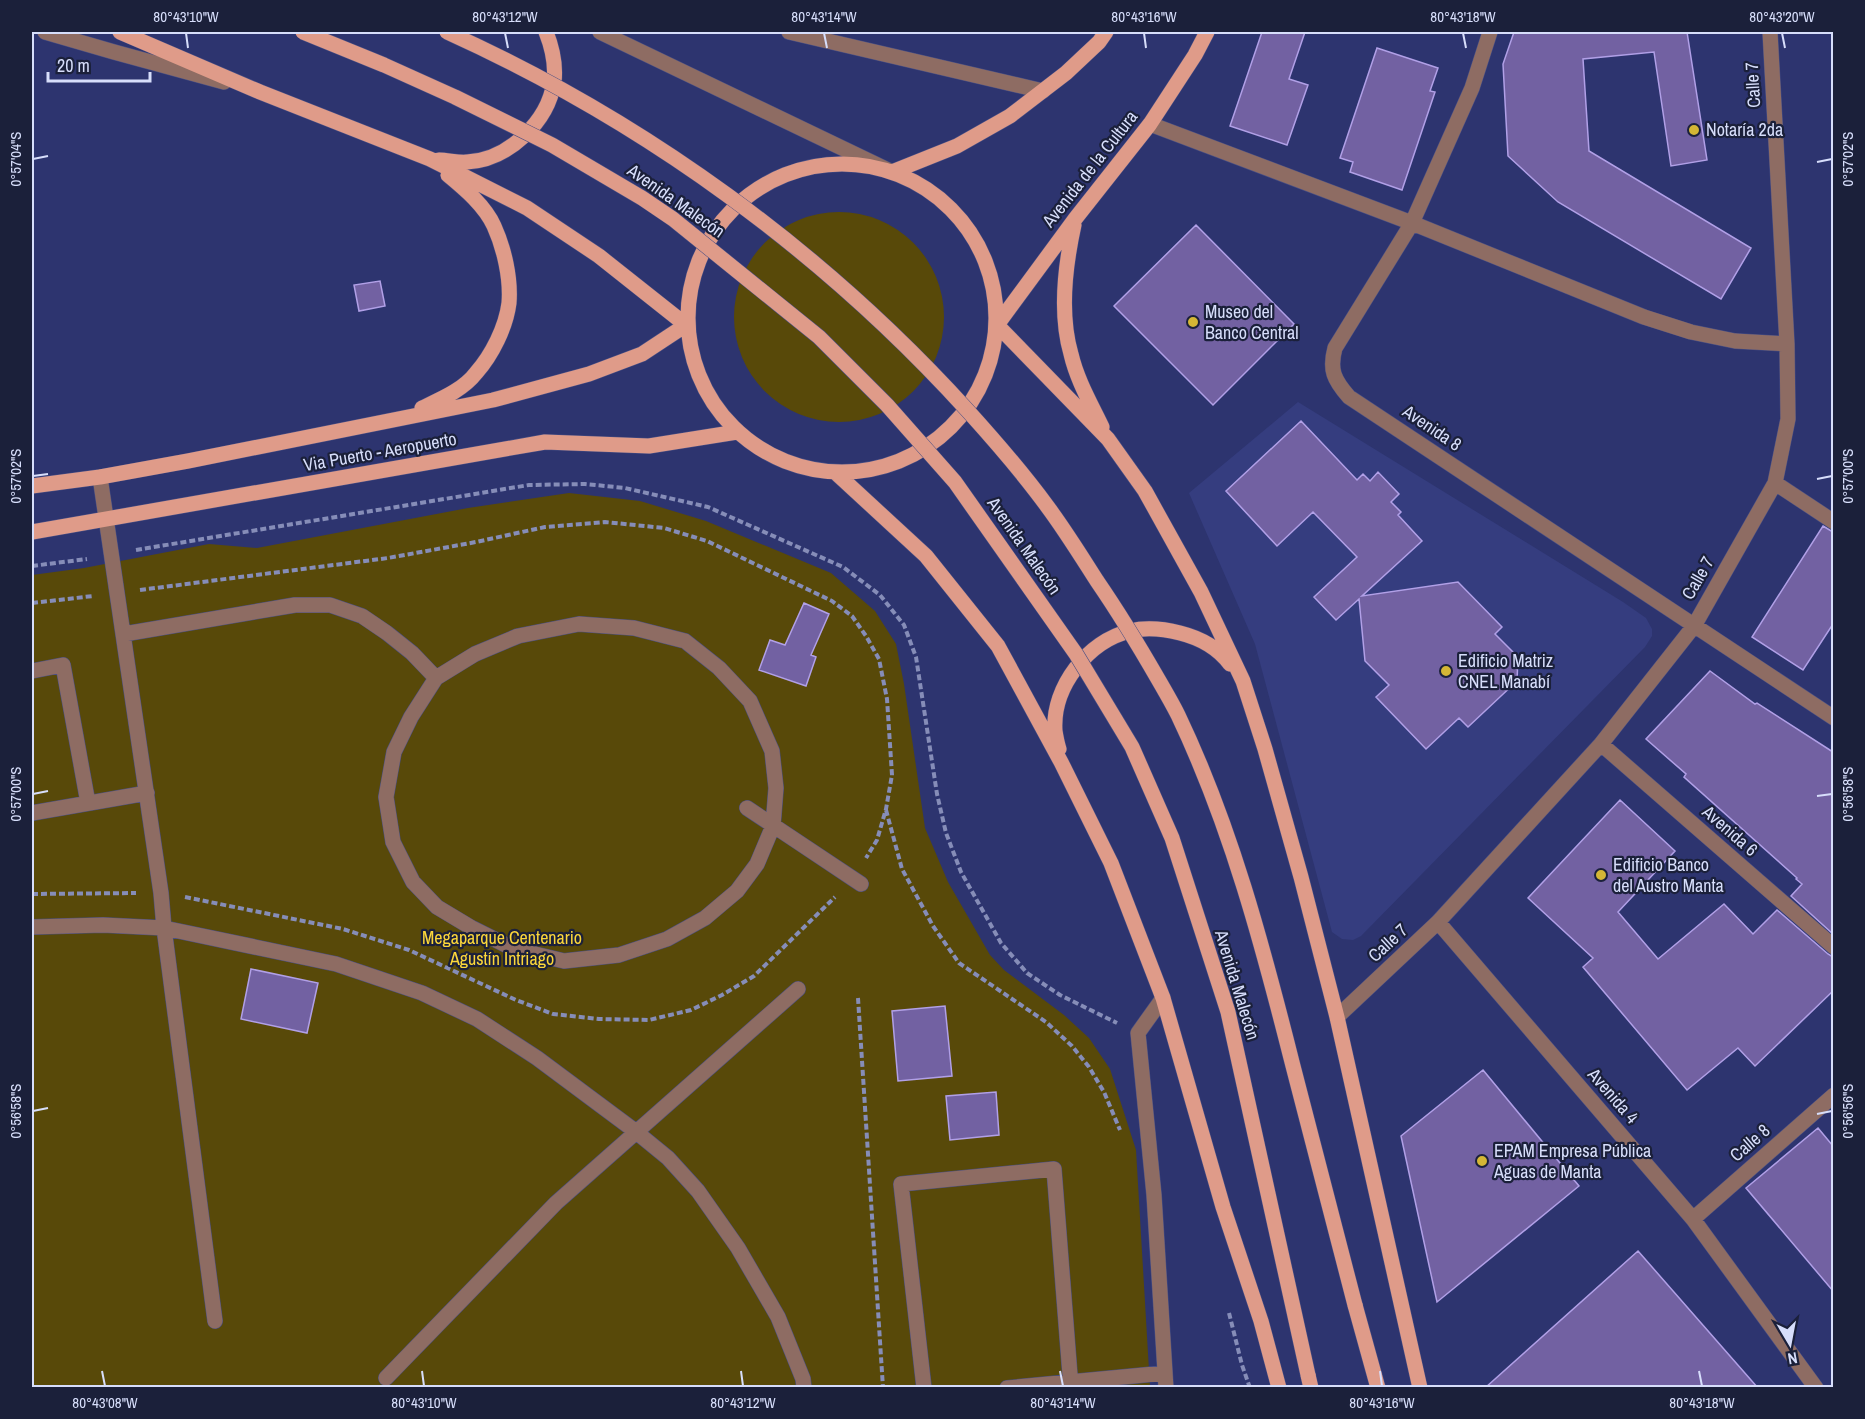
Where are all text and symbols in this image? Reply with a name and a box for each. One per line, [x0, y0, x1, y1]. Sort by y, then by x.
text: 80°43'10"W [153, 6, 219, 27]
text: 80°43'12"W [472, 6, 538, 27]
text: 80°43'14"W [791, 6, 857, 27]
text: 80°43'16"W [1111, 6, 1177, 27]
text: 80°43'18"W [1430, 6, 1496, 27]
text: 80°43'20"W [1749, 6, 1815, 27]
scale bar [48, 45, 150, 83]
text: 20 m [57, 53, 90, 78]
street label: Calle 7 [1739, 61, 1766, 109]
street label: Avenida de la Cultura [1036, 105, 1143, 233]
place label: Notaría 2da [1706, 117, 1783, 142]
marker: Notaría 2da [1687, 123, 1701, 137]
text: 0°57'04"S [5, 131, 26, 187]
text: 0°57'02"S [1837, 131, 1858, 187]
street label: Avenida Malecón [622, 157, 730, 243]
place label: Museo del Banco Central [1205, 299, 1299, 345]
marker: Museo del Banco Central [1186, 315, 1200, 329]
street label: Avenida 8 [1397, 398, 1467, 456]
street label: Via Puerto - Aeropuerto [301, 426, 458, 477]
text: 0°57'02"S [5, 448, 26, 504]
text: 0°57'00"S [1837, 448, 1858, 504]
street label: Avenida Malecón [981, 491, 1067, 599]
street label: Calle 7 [1675, 552, 1720, 604]
place label: Edificio Matriz CNEL Manabí [1458, 648, 1553, 694]
marker: Edificio Matriz CNEL Manabí [1439, 664, 1453, 678]
text: 0°57'00"S [5, 766, 26, 822]
text: 0°56'58"S [1837, 766, 1858, 822]
street label: Avenida 6 [1696, 799, 1764, 862]
place label: Edificio Banco del Austro Manta [1613, 852, 1724, 898]
marker: Edificio Banco del Austro Manta [1594, 868, 1608, 882]
street label: Calle 7 [1362, 918, 1413, 967]
park label: Megaparque Centenario Agustín Intriago [422, 925, 582, 971]
street label: Avenida Malecón [1209, 926, 1266, 1043]
street label: Avenida 4 [1582, 1062, 1645, 1129]
text: 0°56'58"S [5, 1083, 26, 1139]
text: 0°56'56"S [1837, 1083, 1858, 1139]
street label: Calle 8 [1724, 1118, 1775, 1167]
place label: EPAM Empresa Pública Aguas de Manta [1493, 1138, 1651, 1184]
marker: EPAM Empresa Pública Aguas de Manta [1475, 1154, 1489, 1168]
north arrow [1760, 1314, 1820, 1374]
text: N [1786, 1347, 1799, 1370]
text: 80°43'08"W [72, 1392, 138, 1413]
text: 80°43'10"W [391, 1392, 457, 1413]
text: 80°43'12"W [710, 1392, 776, 1413]
text: 80°43'14"W [1030, 1392, 1096, 1413]
text: 80°43'16"W [1349, 1392, 1415, 1413]
text: 80°43'18"W [1669, 1392, 1735, 1413]

